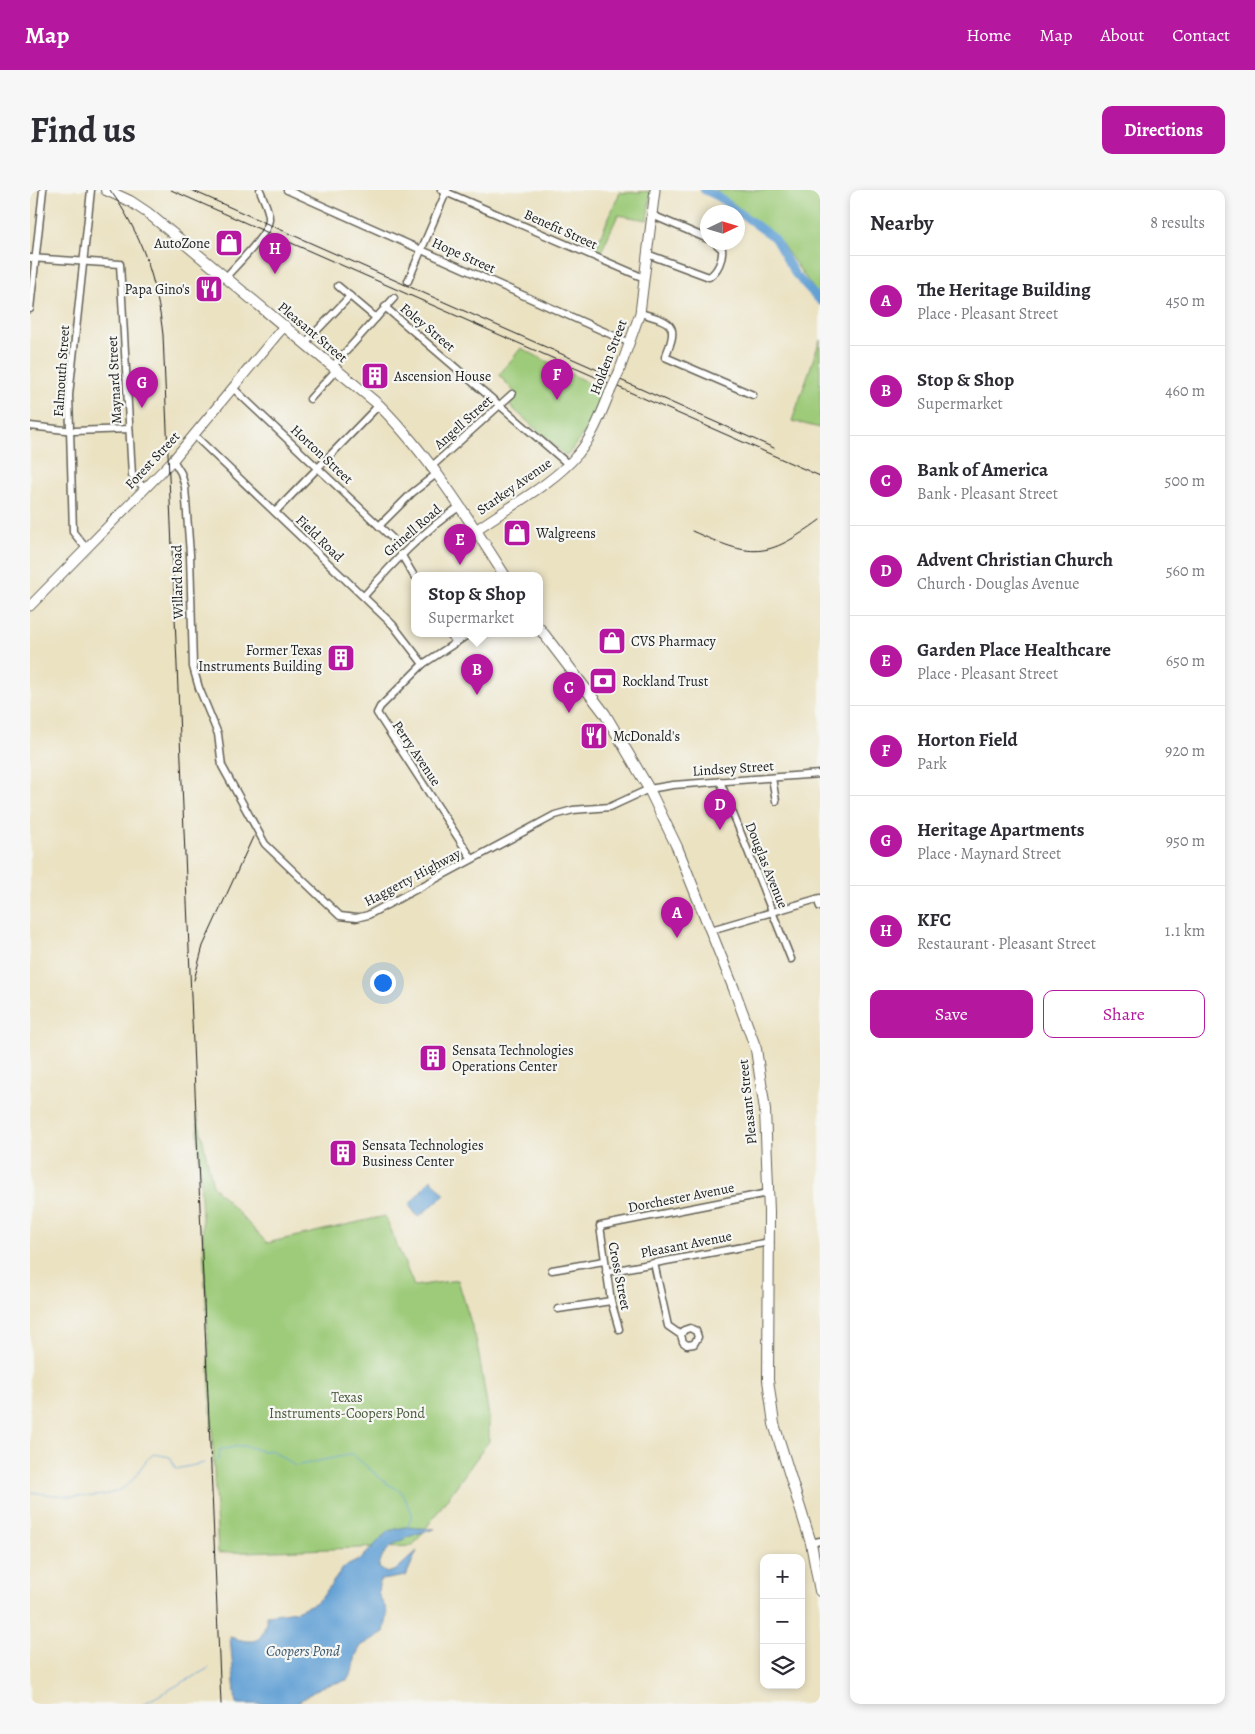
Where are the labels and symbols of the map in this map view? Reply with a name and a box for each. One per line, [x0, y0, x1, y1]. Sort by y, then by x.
street label: Benefit Street [521, 205, 601, 254]
north arrow [700, 205, 745, 250]
shop icon: AutoZone [214, 228, 244, 258]
pin: H [259, 233, 291, 274]
street label: Hope Street [429, 233, 499, 278]
place label: AutoZone [153, 234, 210, 253]
restaurant icon: Papa Gino's [194, 274, 224, 304]
place label: Papa Gino's [124, 280, 190, 299]
street label: Pleasant Street [274, 298, 352, 367]
street label: Foley Street [396, 299, 460, 356]
street label: Holden Street [585, 316, 632, 398]
street label: Falmouth Street [49, 324, 74, 418]
street label: Maynard Street [103, 335, 126, 425]
pin: F [541, 359, 573, 400]
building icon: Ascension House [360, 361, 390, 391]
pin: G [126, 367, 158, 408]
place label: Ascension House [393, 367, 491, 386]
street label: Angell Street [429, 391, 497, 454]
street label: Horton Street [286, 420, 357, 489]
street label: Forest Street [121, 427, 184, 493]
street label: Starkey Avenue [473, 454, 556, 519]
street label: Grinell Road [379, 500, 446, 561]
street label: Field Road [291, 511, 348, 566]
shop icon: Walgreens [502, 518, 532, 548]
pin: E [444, 524, 476, 565]
place label: Walgreens [535, 524, 596, 543]
street label: Willard Road [167, 544, 188, 620]
shop icon: CVS Pharmacy [597, 626, 627, 656]
place label: CVS Pharmacy [631, 632, 716, 651]
place label: Former Texas Instruments Building [198, 641, 322, 676]
building icon: Former Texas Instruments Building [326, 643, 356, 673]
pin: B [461, 654, 493, 695]
bank icon: Rockland Trust [588, 666, 618, 696]
pin: C [553, 672, 585, 713]
place label: Rockland Trust [622, 672, 709, 691]
street label: Perry Avenue [388, 717, 445, 790]
restaurant icon: McDonald's [579, 721, 609, 751]
place label: McDonald's [613, 727, 680, 746]
street label: Lindsey Street [692, 756, 775, 781]
pin: D [704, 789, 736, 830]
street label: Douglas Avenue [741, 819, 792, 911]
street label: Haggerty Highway [361, 844, 465, 911]
pin: A [661, 897, 693, 938]
your location [370, 970, 396, 996]
place label: Sensata Technologies Operations Center [452, 1041, 574, 1076]
building icon: Sensata Technologies Operations Center [418, 1043, 448, 1073]
street label: Pleasant Street [734, 1058, 761, 1145]
place label: Sensata Technologies Business Center [362, 1136, 484, 1171]
building icon: Sensata Technologies Business Center [328, 1138, 358, 1168]
street label: Dorchester Avenue [626, 1178, 736, 1217]
street label: Pleasant Avenue [639, 1226, 733, 1263]
street label: Cross Street [604, 1240, 636, 1312]
park label: Texas Instruments-Coopers Pond [269, 1388, 425, 1423]
water label: Coopers Pond [266, 1641, 340, 1661]

